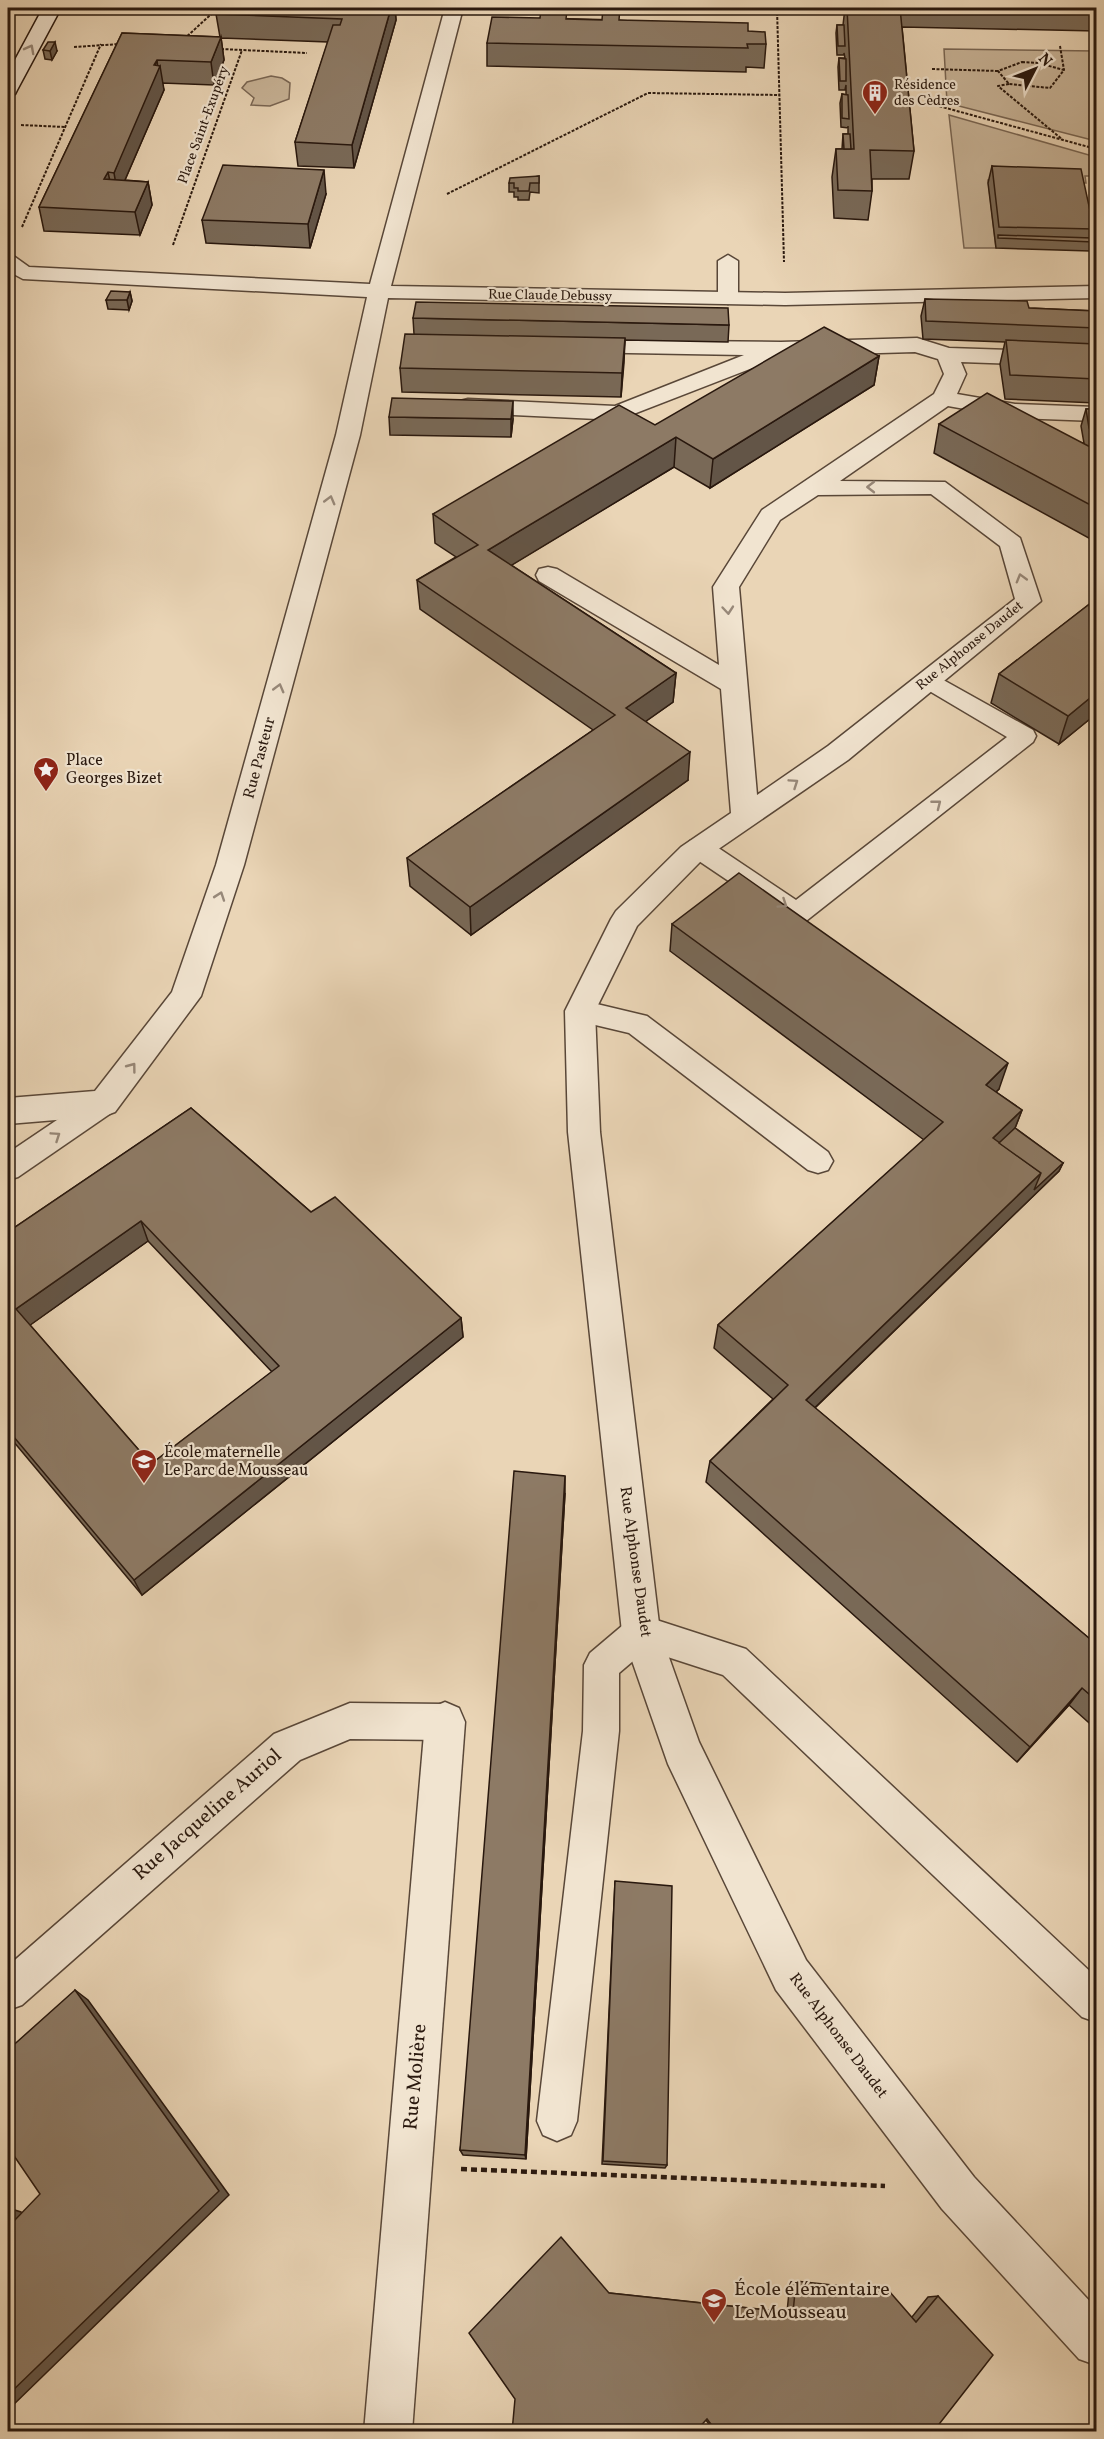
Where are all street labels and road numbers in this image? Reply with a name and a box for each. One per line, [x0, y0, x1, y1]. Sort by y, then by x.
street label: Place Saint-Exupéry [174, 63, 234, 187]
street label: Rue Claude Debussy [488, 285, 613, 307]
street label: Rue Alphonse Daudet [912, 597, 1028, 695]
street label: Rue Pasteur [239, 714, 282, 801]
street label: Rue Alphonse Daudet [614, 1485, 657, 1639]
street label: Rue Jacqueline Auriol [128, 1742, 288, 1888]
street label: Rue Alphonse Daudet [783, 1969, 893, 2104]
street label: Rue Molière [397, 2023, 435, 2131]

